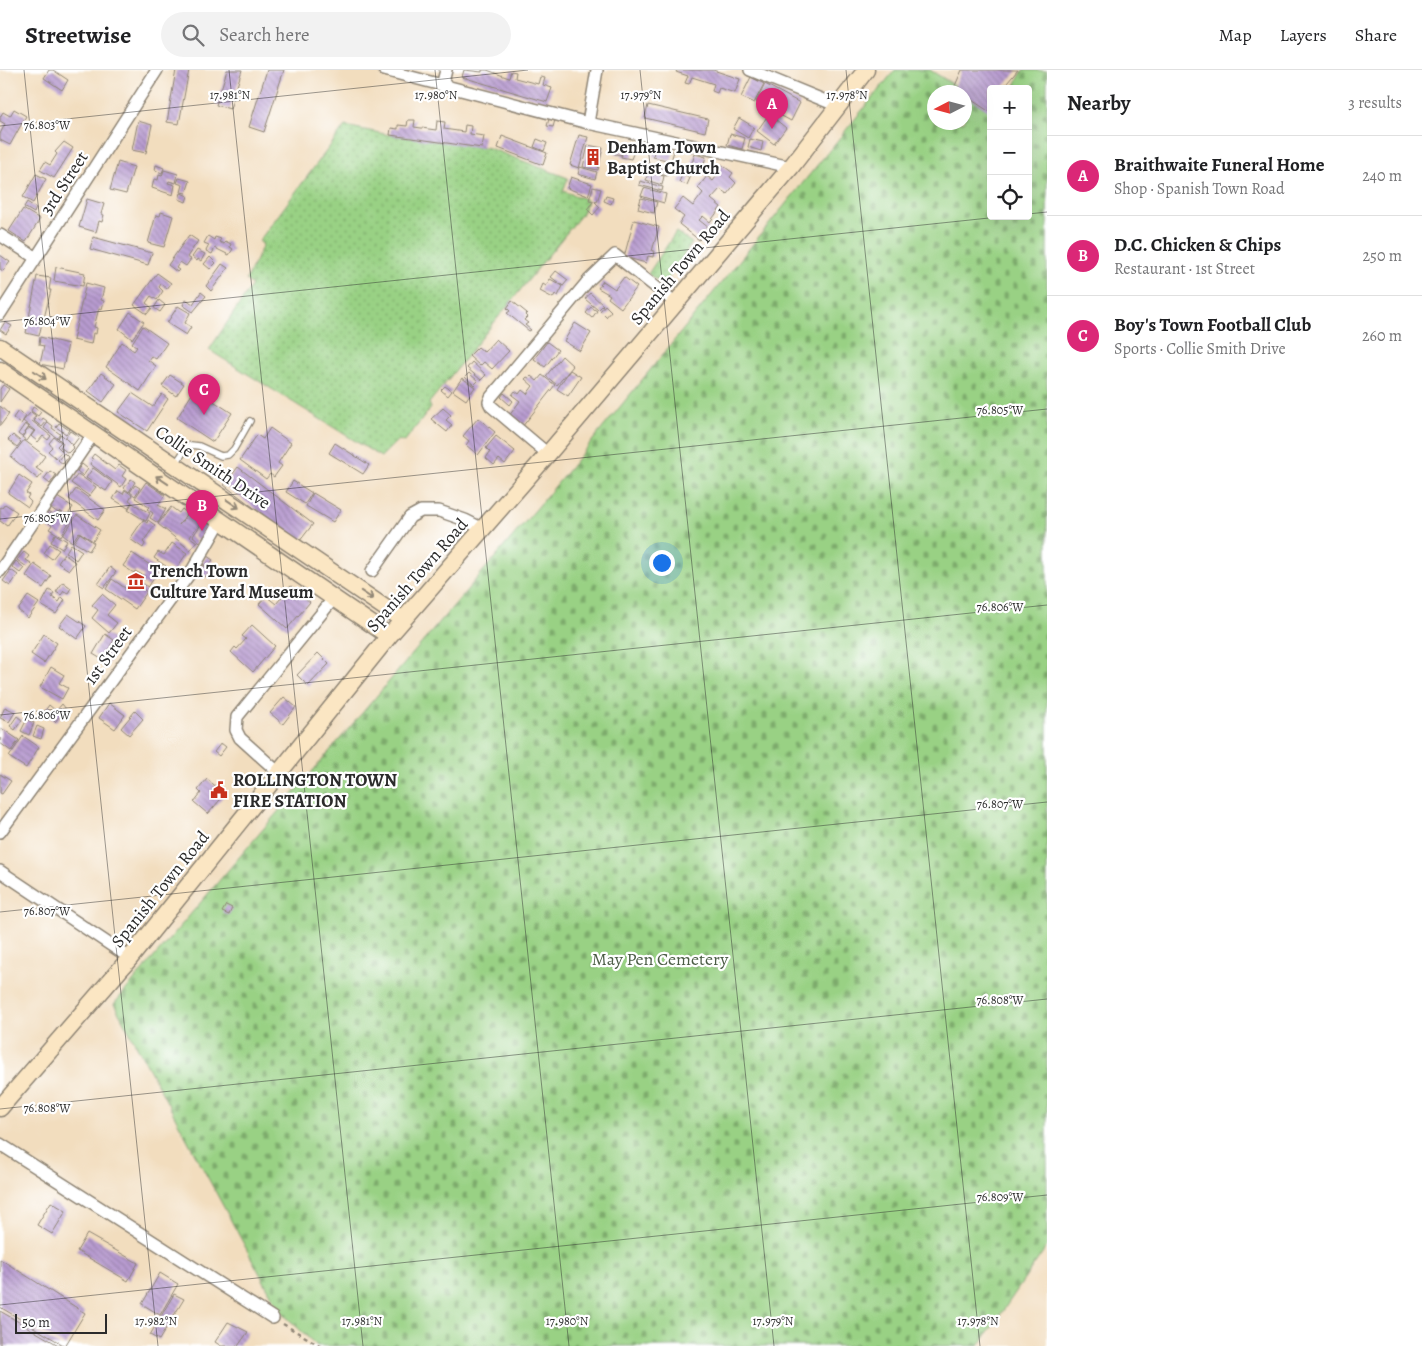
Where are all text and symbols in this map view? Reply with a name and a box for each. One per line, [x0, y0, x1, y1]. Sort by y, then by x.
search box [161, 12, 511, 57]
text: Streetwise [25, 19, 131, 51]
icon: search [179, 21, 207, 49]
text: Search here [219, 22, 310, 48]
text: Map [1219, 23, 1252, 47]
text: Layers [1280, 23, 1327, 47]
text: Share [1355, 23, 1397, 47]
north arrow [927, 85, 972, 130]
map controls [987, 85, 1032, 220]
button: + [987, 85, 1032, 130]
text: 17.981°N [210, 87, 251, 103]
text: 17.980°N [415, 87, 458, 103]
text: 17.979°N [620, 87, 662, 103]
text: 17.978°N [826, 87, 868, 103]
pin: A [756, 88, 788, 129]
text: Nearby [1067, 89, 1130, 117]
text: 3 results [1348, 92, 1402, 114]
text: 76.803°W [24, 117, 71, 133]
button: − [987, 130, 1032, 175]
place label: Denham Town Baptist Church [607, 135, 720, 180]
street label: 3rd Street [34, 146, 94, 220]
building icon: Denham Town Baptist Church [583, 147, 603, 167]
text: Braithwaite Funeral Home [1114, 152, 1325, 178]
text: A [1078, 165, 1088, 187]
text: 240 m [1362, 165, 1402, 187]
button: locate [987, 175, 1032, 220]
text: Shop · Spanish Town Road [1114, 178, 1285, 200]
street label: Spanish Town Road [625, 204, 736, 330]
text: D.C. Chicken & Chips [1114, 232, 1281, 258]
text: B [1078, 245, 1088, 267]
text: 250 m [1363, 245, 1402, 267]
text: Restaurant · 1st Street [1114, 258, 1255, 280]
text: Boy's Town Football Club [1114, 312, 1311, 338]
text: 76.804°W [24, 313, 71, 329]
text: C [1078, 325, 1088, 347]
text: 260 m [1362, 325, 1402, 347]
text: Sports · Collie Smith Drive [1114, 338, 1286, 360]
one-way arrow [33, 370, 47, 380]
pin: C [188, 374, 220, 415]
text: 76.805°W [977, 402, 1024, 418]
street label: Collie Smith Drive [151, 419, 275, 515]
one-way arrow [155, 475, 169, 485]
pin: B [186, 490, 218, 531]
one-way arrow [226, 499, 240, 510]
text: 76.805°W [24, 510, 71, 526]
street label: Spanish Town Road [361, 513, 473, 637]
your location [649, 550, 675, 576]
place label: Trench Town Culture Yard Museum [150, 559, 314, 604]
museum icon: Trench Town Culture Yard Museum [126, 571, 146, 591]
one-way arrow [360, 591, 374, 601]
text: 76.806°W [977, 599, 1024, 615]
street label: 1st Street [79, 621, 137, 689]
text: 76.806°W [24, 707, 71, 723]
place label: ROLLINGTON TOWN FIRE STATION [233, 768, 397, 813]
public building icon: ROLLINGTON TOWN FIRE STATION [209, 780, 229, 800]
text: 76.807°W [977, 796, 1024, 812]
street label: Spanish Town Road [105, 825, 215, 952]
text: 76.807°W [24, 903, 71, 919]
park label: May Pen Cemetery [592, 947, 729, 971]
text: 76.808°W [976, 992, 1024, 1008]
text: 76.808°W [23, 1100, 71, 1116]
text: 76.809°W [977, 1189, 1024, 1205]
scale bar [15, 1311, 108, 1334]
text: 50 m [22, 1313, 50, 1332]
text: 17.982°N [135, 1313, 177, 1329]
text: 17.981°N [342, 1313, 383, 1329]
text: 17.980°N [546, 1313, 589, 1329]
text: 17.979°N [752, 1313, 794, 1329]
text: 17.978°N [957, 1313, 999, 1329]

